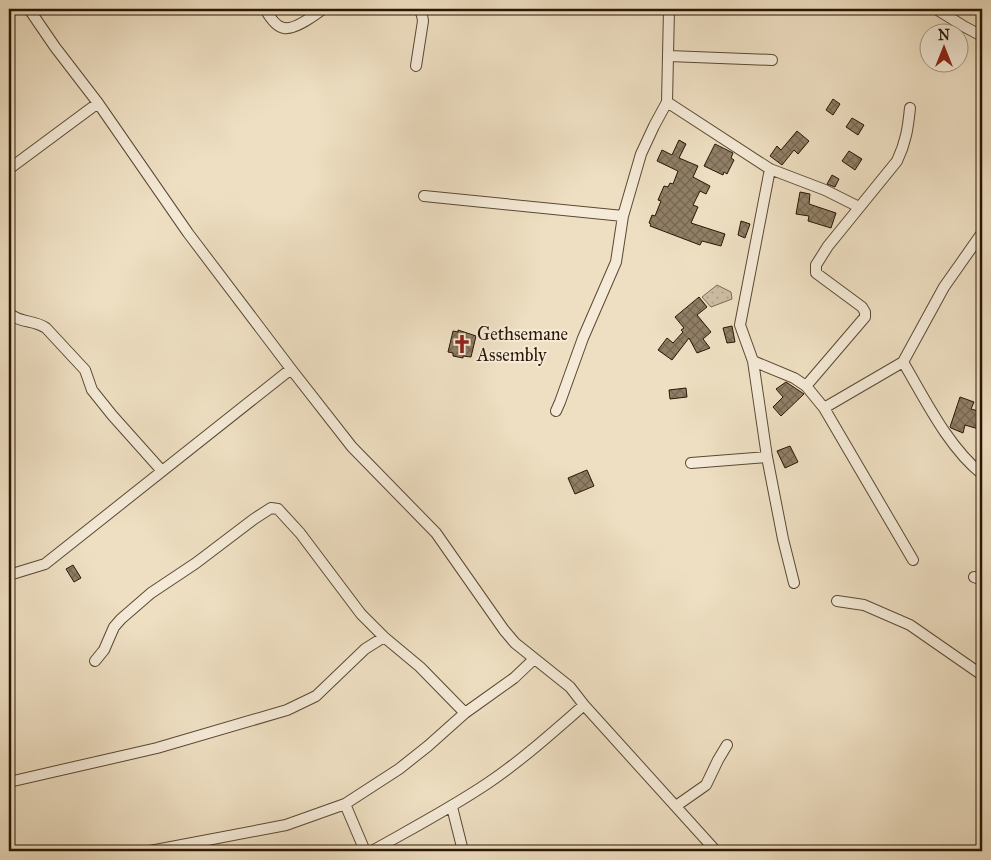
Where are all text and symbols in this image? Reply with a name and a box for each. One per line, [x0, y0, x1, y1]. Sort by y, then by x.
north arrow [918, 22, 968, 72]
text: N [938, 27, 950, 44]
place label: Gethsemane Assembly [476, 323, 568, 366]
church icon: Gethsemane Assembly [451, 333, 473, 355]

